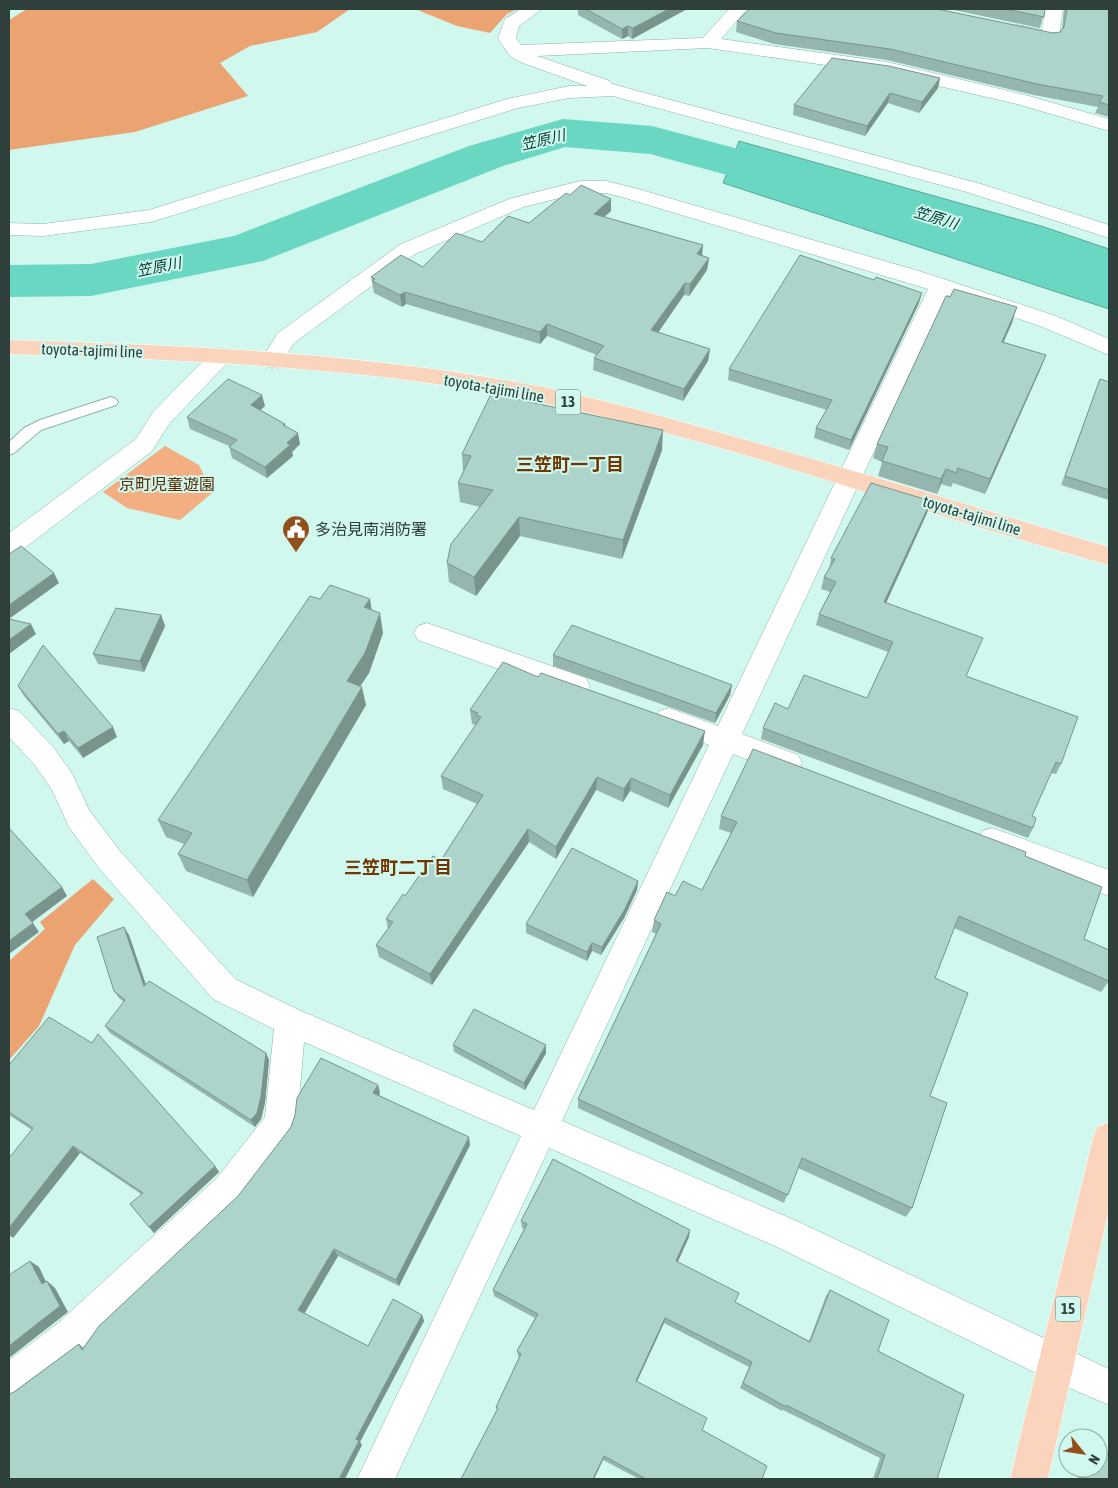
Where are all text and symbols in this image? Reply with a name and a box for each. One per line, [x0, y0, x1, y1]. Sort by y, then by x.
water label: 笠原川 [519, 126, 569, 153]
water label: 笠原川 [912, 203, 962, 233]
water label: 笠原川 [135, 253, 185, 279]
street label: toyota-tajimi line [41, 339, 143, 362]
street label: toyota-tajimi line [442, 370, 546, 407]
road number: 13 [556, 390, 580, 414]
district label: 三笠町一丁目 [516, 454, 624, 475]
park label: 京町児童遊園 [119, 475, 215, 493]
street label: toyota-tajimi line [921, 492, 1023, 539]
public building icon: 多治見南消防署 [281, 514, 311, 553]
place label: 多治見南消防署 [315, 520, 427, 538]
district label: 三笠町二丁目 [344, 857, 452, 878]
road number: 15 [1056, 1296, 1080, 1322]
north arrow [1058, 1428, 1108, 1478]
text: N [1085, 1452, 1103, 1467]

